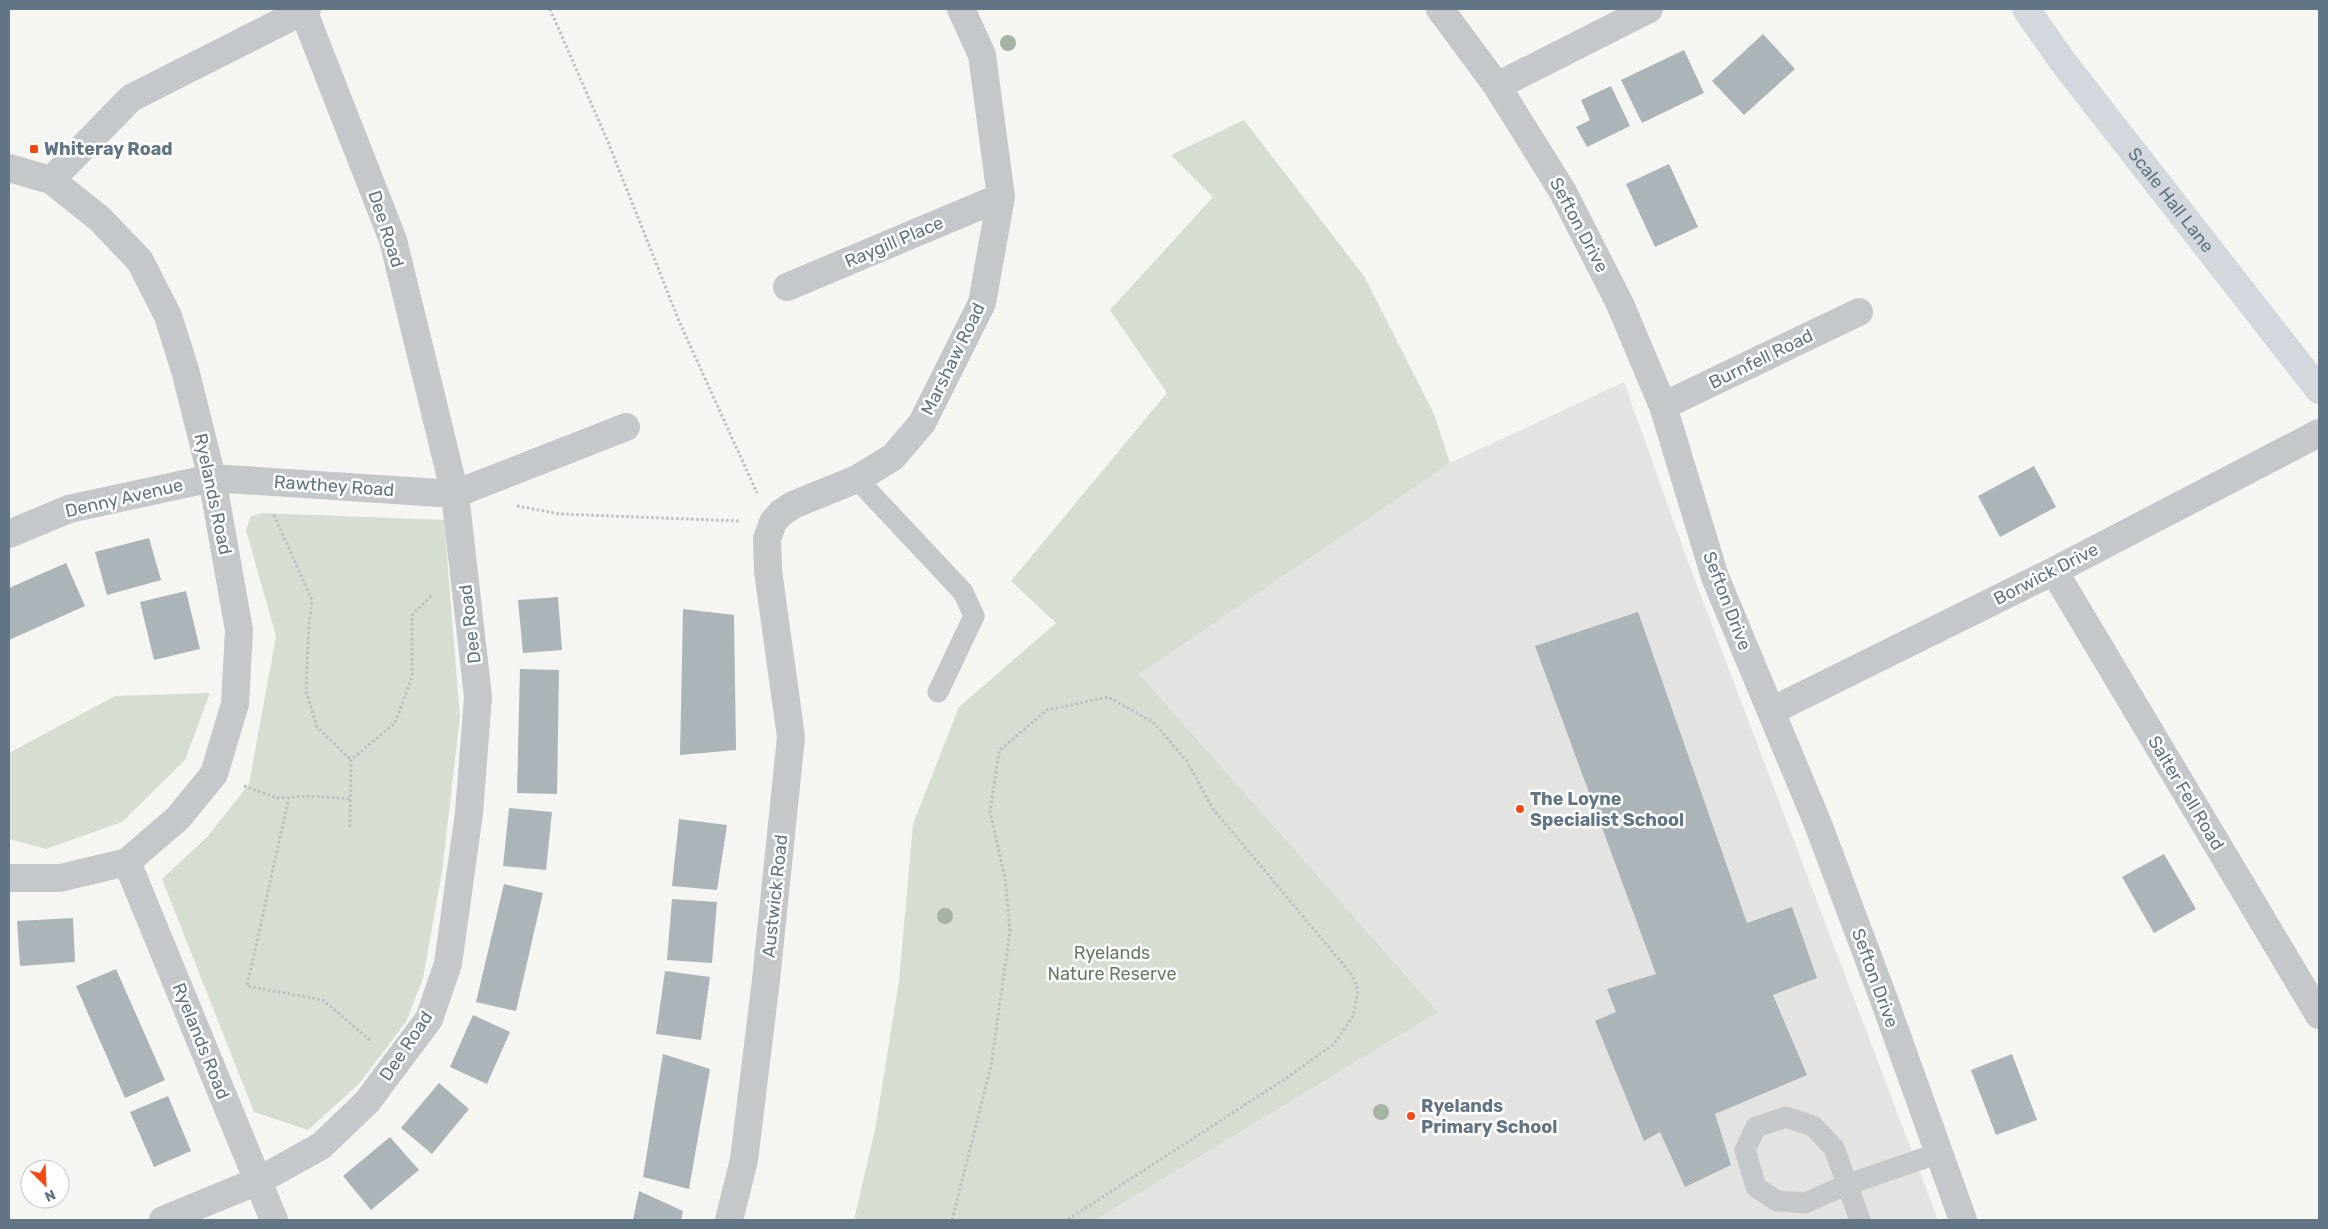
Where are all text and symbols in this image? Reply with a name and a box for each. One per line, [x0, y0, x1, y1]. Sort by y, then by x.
place label: Whiteray Road [44, 138, 173, 160]
marker: Whiteray Road [28, 143, 40, 155]
street label: Scale Hall Lane [2123, 143, 2219, 257]
street label: Sefton Drive [1545, 174, 1613, 276]
street label: Dee Road [363, 188, 409, 270]
street label: Raygill Place [841, 211, 947, 273]
street label: Marshaw Road [916, 299, 990, 419]
street label: Burnfell Road [1705, 324, 1817, 394]
street label: Ryelands Road [189, 431, 237, 557]
street label: Rawthey Road [273, 471, 395, 501]
street label: Denny Avenue [63, 474, 185, 522]
street label: Borwick Drive [1990, 538, 2102, 610]
street label: Sefton Drive [1698, 548, 1756, 654]
street label: Dee Road [454, 583, 486, 665]
street label: Salter Fell Road [2143, 732, 2229, 854]
place label: The Loyne Specialist School [1530, 788, 1684, 831]
marker: The Loyne Specialist School [1514, 803, 1526, 815]
street label: Austwick Road [758, 833, 792, 959]
street label: Sefton Drive [1847, 925, 1903, 1031]
park label: Ryelands Nature Reserve [1048, 942, 1176, 985]
street label: Ryelands Road [168, 980, 234, 1102]
street label: Dee Road [375, 1007, 437, 1085]
place label: Ryelands Primary School [1421, 1095, 1557, 1138]
marker: Ryelands Primary School [1405, 1110, 1417, 1122]
north arrow [20, 1159, 70, 1209]
text: N [42, 1186, 58, 1205]

